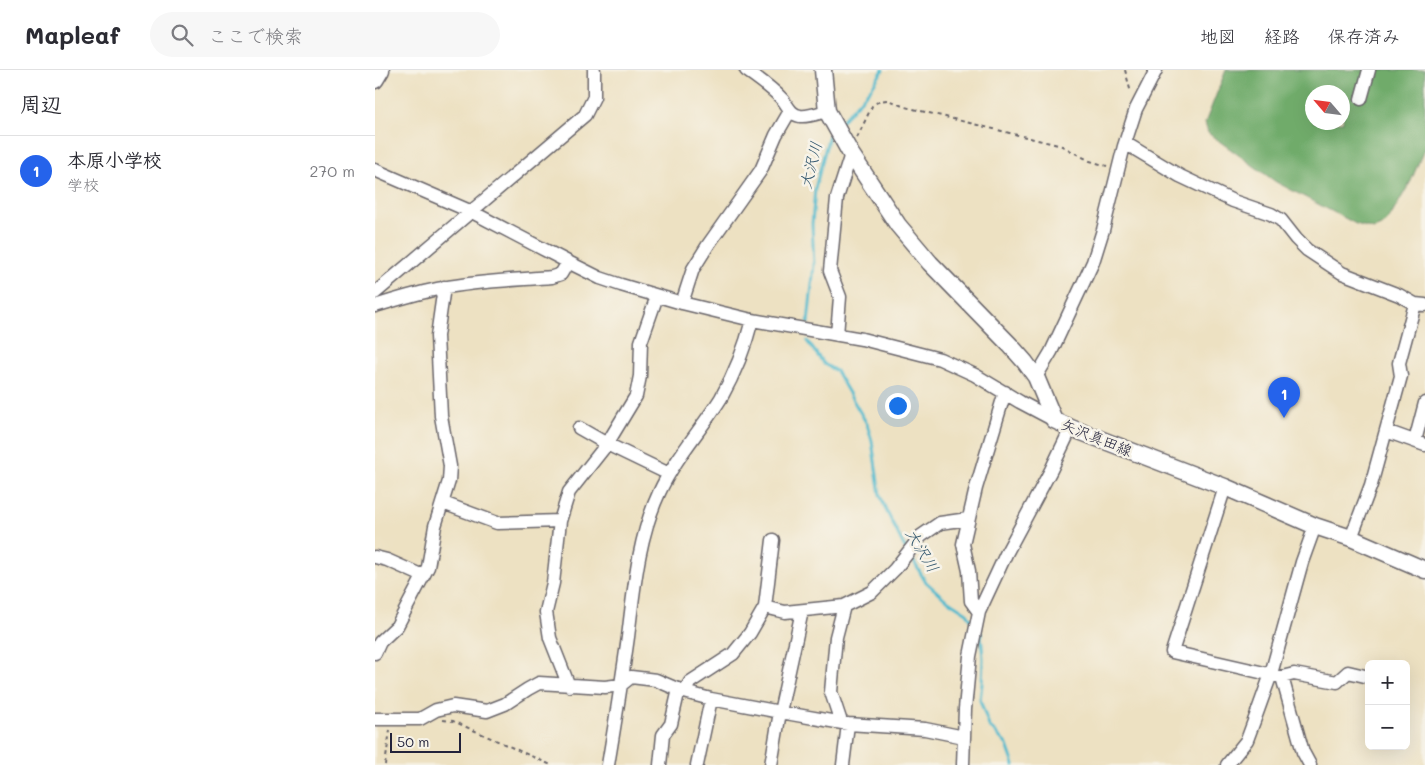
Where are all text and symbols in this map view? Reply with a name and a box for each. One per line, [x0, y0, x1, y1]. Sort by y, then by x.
search box [150, 12, 500, 57]
text: Mapleaf [25, 19, 120, 50]
icon: search [168, 21, 196, 49]
text: ここで検索 [208, 23, 303, 48]
text: 地図 [1200, 24, 1236, 48]
text: 経路 [1264, 24, 1300, 48]
text: 保存済み [1328, 24, 1400, 48]
north arrow [1305, 85, 1350, 130]
text: 周辺 [20, 90, 62, 117]
water label: 大沢川 [794, 139, 826, 191]
text: 本原小学校 [67, 147, 162, 172]
text: 1 [32, 160, 40, 181]
text: 270 m [309, 160, 355, 181]
text: 学校 [67, 174, 99, 195]
pin: 1 [1268, 377, 1300, 418]
your location [885, 393, 911, 419]
street label: 矢沢真田線 [1058, 414, 1136, 460]
water label: 大沢川 [902, 524, 944, 576]
map controls [1365, 660, 1410, 750]
button: + [1365, 660, 1410, 705]
button: − [1365, 705, 1410, 750]
scale bar [390, 730, 461, 753]
text: 50 m [397, 732, 429, 751]

